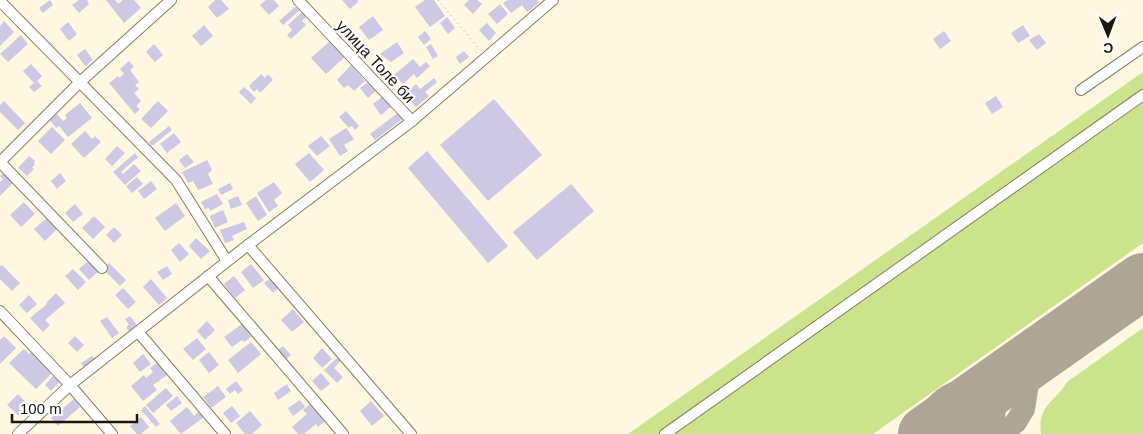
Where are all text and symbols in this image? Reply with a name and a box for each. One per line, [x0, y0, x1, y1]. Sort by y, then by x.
north arrow [1083, 10, 1133, 60]
street label: улица Толе би [333, 17, 418, 106]
text: С [1103, 40, 1113, 56]
scale bar [12, 392, 138, 424]
text: 100 m [20, 400, 62, 417]

